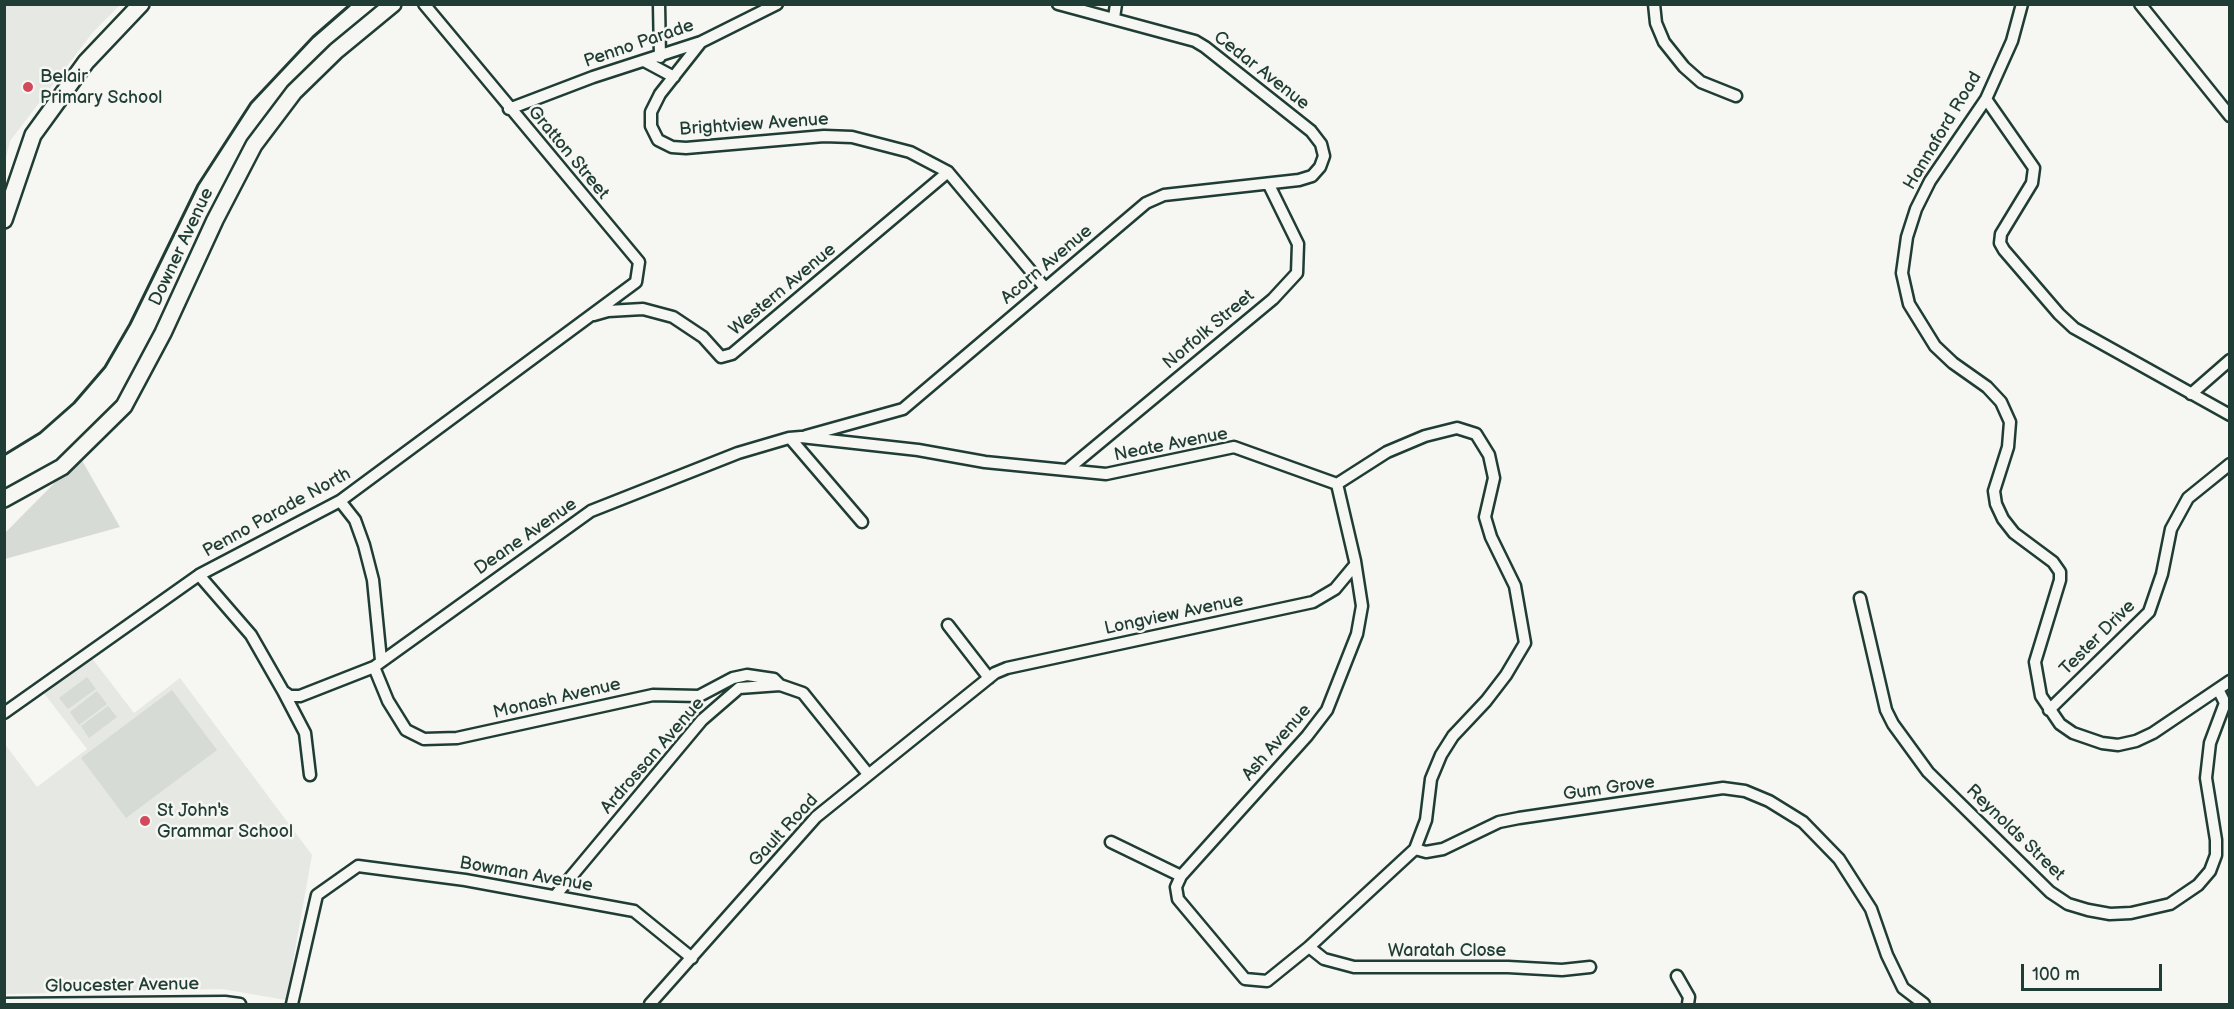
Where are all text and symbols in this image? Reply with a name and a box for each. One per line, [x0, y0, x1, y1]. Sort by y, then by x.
street label: Penno Parade [581, 15, 697, 73]
street label: Cedar Avenue [1209, 27, 1313, 115]
place label: Belair Primary School [40, 66, 162, 109]
street label: Hannaford Road [1899, 68, 1987, 194]
marker: Belair Primary School [21, 80, 35, 94]
street label: Gratton Street [523, 102, 613, 204]
street label: Brightview Avenue [679, 109, 829, 141]
street label: Downer Avenue [145, 185, 219, 309]
street label: Acorn Avenue [997, 221, 1097, 309]
street label: Western Avenue [725, 239, 841, 341]
street label: Norfolk Street [1159, 286, 1259, 374]
street label: Neate Avenue [1112, 423, 1230, 467]
street label: Penno Parade North [199, 463, 355, 563]
street label: Deane Avenue [471, 494, 581, 580]
street label: Longview Avenue [1103, 590, 1245, 640]
street label: Tester Drive [2056, 596, 2140, 680]
street label: Monash Avenue [491, 674, 623, 724]
street label: Ardrossan Avenue [597, 693, 709, 819]
street label: Ash Avenue [1238, 700, 1316, 786]
street label: Gum Grove [1562, 772, 1656, 806]
street label: Reynolds Street [1961, 780, 2069, 886]
street label: Gault Road [745, 790, 823, 872]
place label: St John's Grammar School [157, 800, 293, 842]
marker: St John's Grammar School [138, 814, 152, 828]
street label: Bowman Avenue [458, 853, 594, 897]
street label: Waratah Close [1388, 940, 1506, 962]
scale bar [2024, 952, 2165, 990]
text: 100 m [2032, 964, 2080, 985]
street label: Gloucester Avenue [45, 974, 199, 998]

